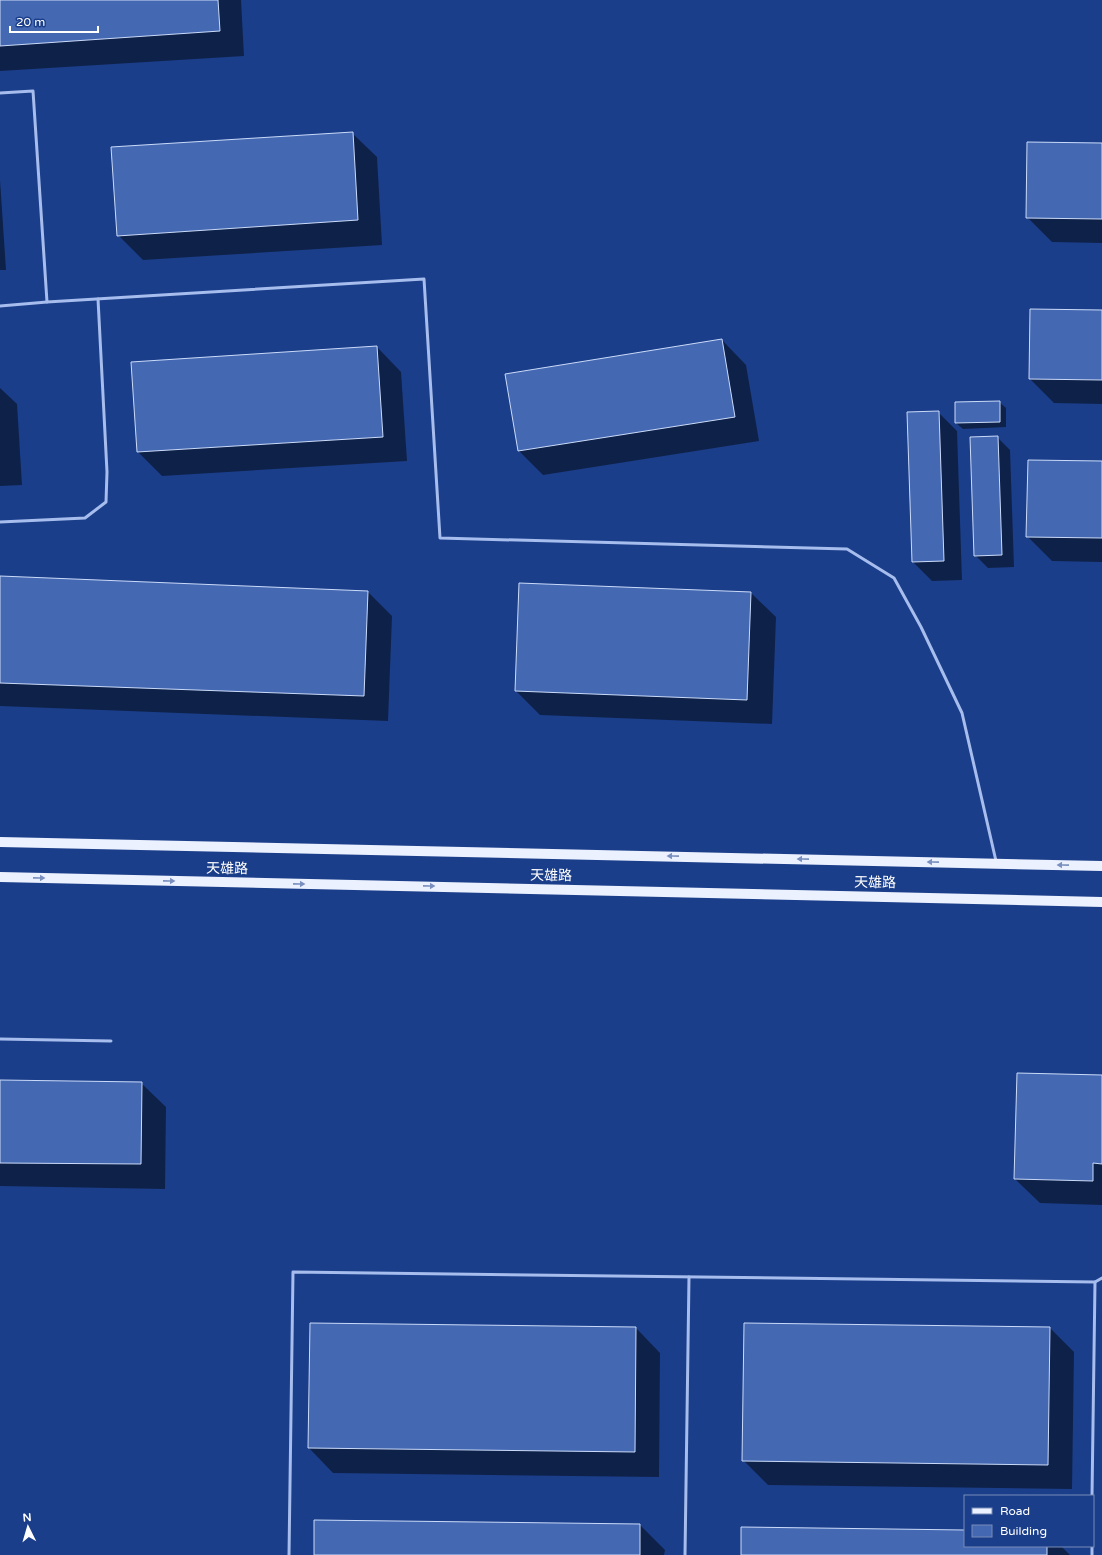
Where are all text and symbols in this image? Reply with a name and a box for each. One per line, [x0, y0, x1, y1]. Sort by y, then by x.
scale bar [10, 8, 98, 34]
text: 20 m [16, 15, 45, 29]
one-way arrow [667, 853, 679, 860]
one-way arrow [797, 856, 809, 863]
one-way arrow [927, 859, 939, 866]
street label: 天雄路 [206, 860, 248, 877]
one-way arrow [1056, 862, 1069, 868]
street label: 天雄路 [530, 867, 572, 884]
street label: 天雄路 [854, 874, 896, 891]
one-way arrow [33, 875, 46, 881]
one-way arrow [163, 878, 176, 884]
one-way arrow [293, 880, 305, 887]
one-way arrow [423, 883, 435, 890]
legend [964, 1495, 1094, 1547]
text: Road [1000, 1504, 1030, 1518]
north arrow [8, 1507, 48, 1547]
text: N [22, 1511, 32, 1524]
text: Building [1000, 1524, 1047, 1538]

